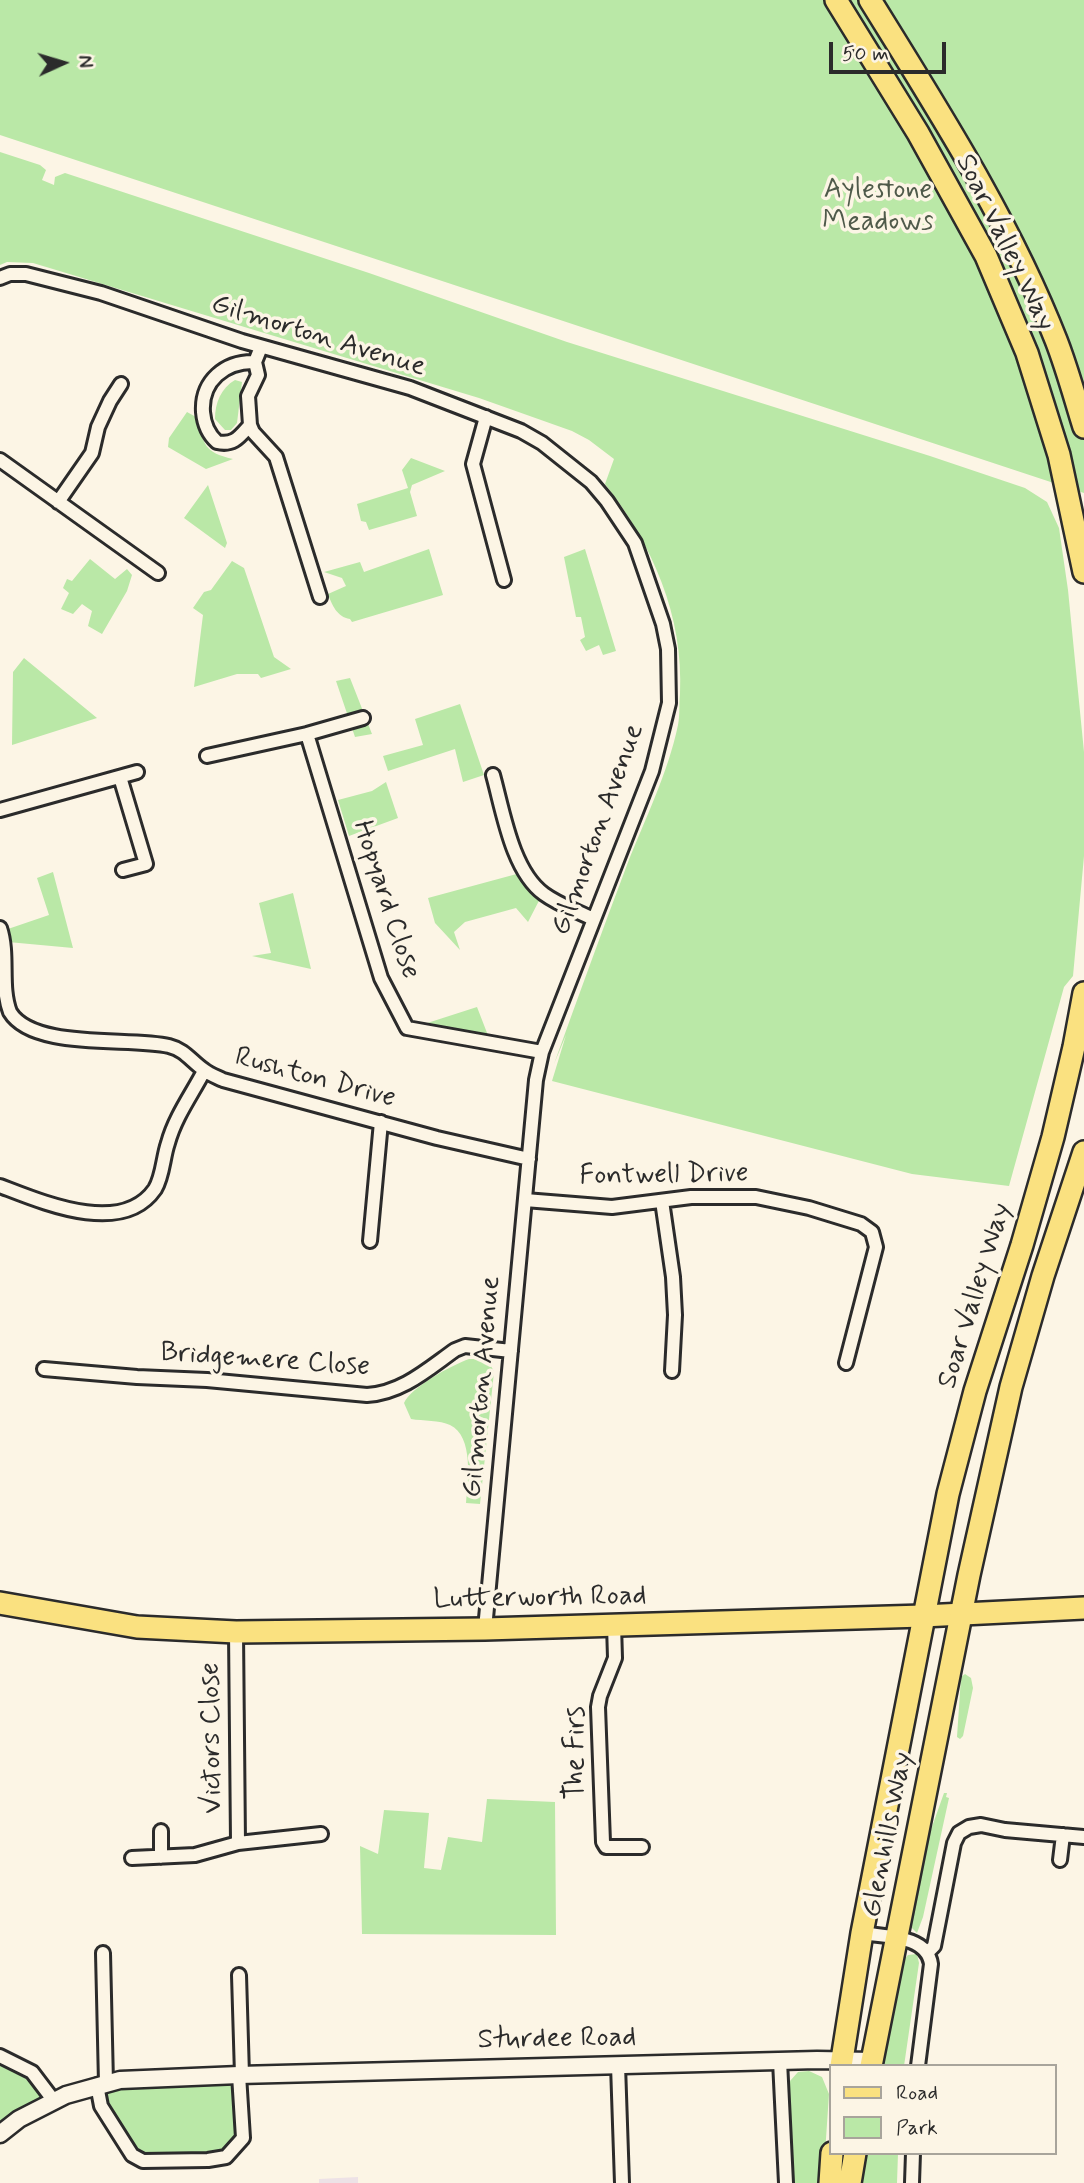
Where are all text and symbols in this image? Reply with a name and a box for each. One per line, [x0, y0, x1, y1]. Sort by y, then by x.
north arrow [28, 28, 98, 98]
scale bar [832, 28, 949, 72]
text: 50 m [842, 40, 889, 68]
text: N [72, 54, 97, 69]
street label: Soar Valley Way [947, 149, 1061, 337]
park label: Aylestone Meadows [822, 174, 934, 240]
street label: Gilmorton Avenue [207, 288, 429, 386]
street label: Gilmorton Avenue [545, 720, 653, 940]
street label: Hopyard Close [344, 817, 426, 983]
street label: Rushton Drive [231, 1041, 399, 1117]
street label: Fontwell Drive [579, 1158, 749, 1194]
street label: Soar Valley Way [932, 1199, 1020, 1393]
street label: Gilmorton Avenue [457, 1275, 509, 1499]
street label: Bridgemere Close [159, 1337, 371, 1385]
street label: Lutterworth Road [433, 1580, 647, 1618]
street label: Victors Close [195, 1662, 231, 1814]
street label: The Firs [560, 1706, 594, 1800]
street label: Glenhills Way [856, 1749, 922, 1921]
street label: Sturdee Road [477, 2022, 637, 2058]
legend [828, 2064, 1056, 2155]
text: Road [896, 2079, 938, 2107]
text: Park [896, 2114, 938, 2142]

